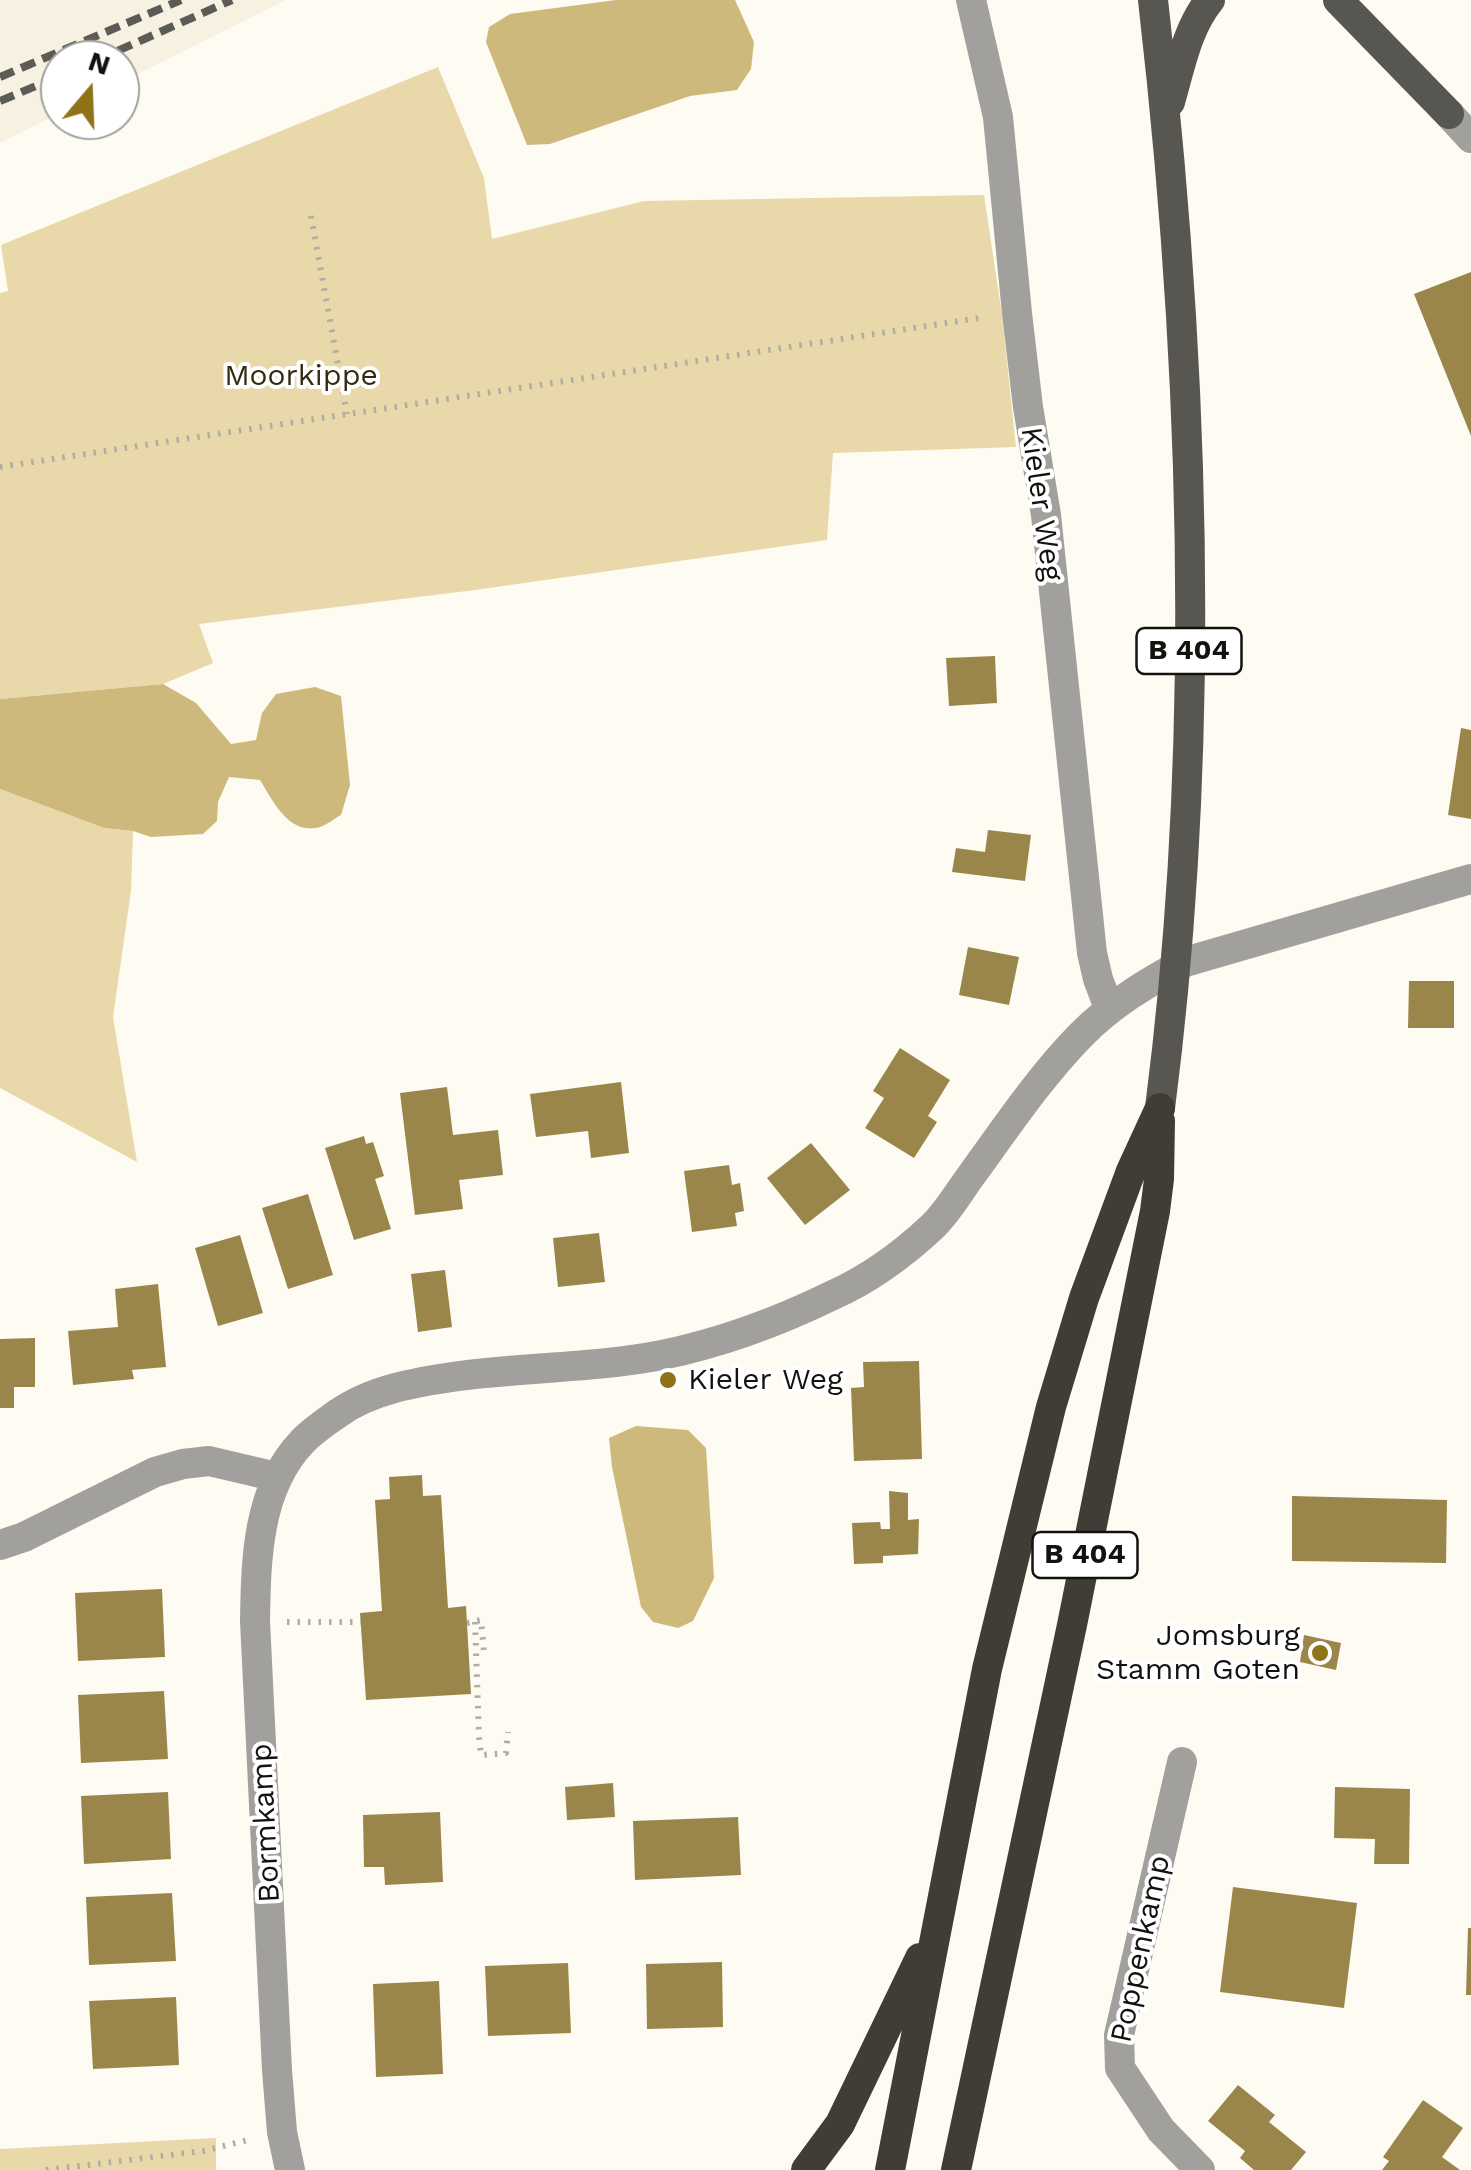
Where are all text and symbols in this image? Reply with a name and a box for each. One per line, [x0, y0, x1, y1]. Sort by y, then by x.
north arrow [40, 40, 140, 140]
text: N [84, 44, 114, 82]
park label: Moorkippe [224, 358, 378, 394]
street label: Kieler Weg [1012, 425, 1070, 583]
road number: B 404 [1136, 628, 1242, 674]
place label: Kieler Weg [688, 1362, 843, 1398]
marker: Kieler Weg [657, 1369, 679, 1391]
road number: B 404 [1032, 1532, 1138, 1578]
place label: Jomsburg Stamm Goten [1096, 1618, 1300, 1688]
marker: Jomsburg Stamm Goten [1309, 1642, 1331, 1664]
street label: Bormkamp [244, 1742, 288, 1904]
street label: Poppenkamp [1104, 1852, 1178, 2046]

